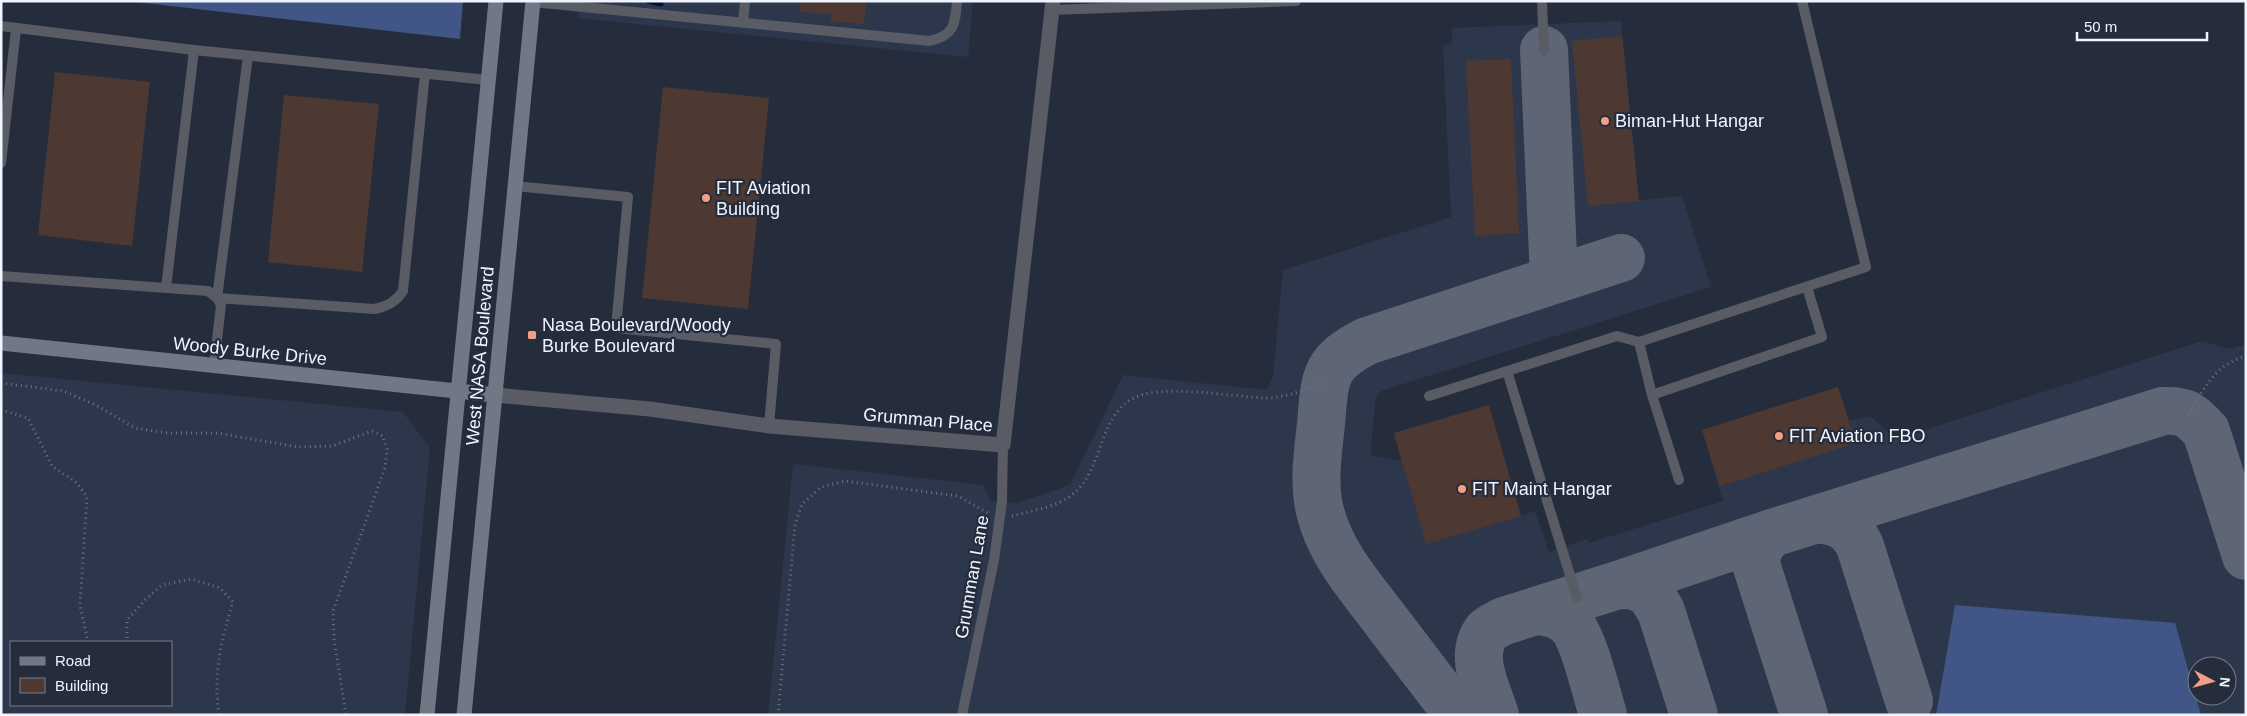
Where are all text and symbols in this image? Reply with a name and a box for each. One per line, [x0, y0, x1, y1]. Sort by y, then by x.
scale bar [2077, 10, 2207, 42]
text: 50 m [2084, 18, 2117, 35]
place label: Biman-Hut Hangar [1615, 111, 1764, 131]
marker: Biman-Hut Hangar [1599, 115, 1611, 127]
place label: FIT Aviation Building [716, 178, 810, 219]
marker: FIT Aviation Building [700, 192, 712, 204]
street label: West NASA Boulevard [462, 266, 498, 446]
place label: Nasa Boulevard/Woody Burke Boulevard [542, 315, 731, 356]
marker: Nasa Boulevard/Woody Burke Boulevard [526, 329, 538, 341]
street label: Woody Burke Drive [172, 333, 328, 369]
street label: Grumman Place [862, 404, 994, 436]
place label: FIT Aviation FBO [1789, 426, 1925, 446]
marker: FIT Aviation FBO [1773, 430, 1785, 442]
place label: FIT Maint Hangar [1472, 479, 1612, 499]
marker: FIT Maint Hangar [1456, 483, 1468, 495]
street label: Grumman Lane [951, 514, 993, 640]
legend [10, 641, 172, 706]
text: Road [55, 652, 91, 669]
north arrow [2187, 656, 2237, 706]
text: N [2216, 676, 2233, 688]
text: Building [55, 677, 108, 694]

